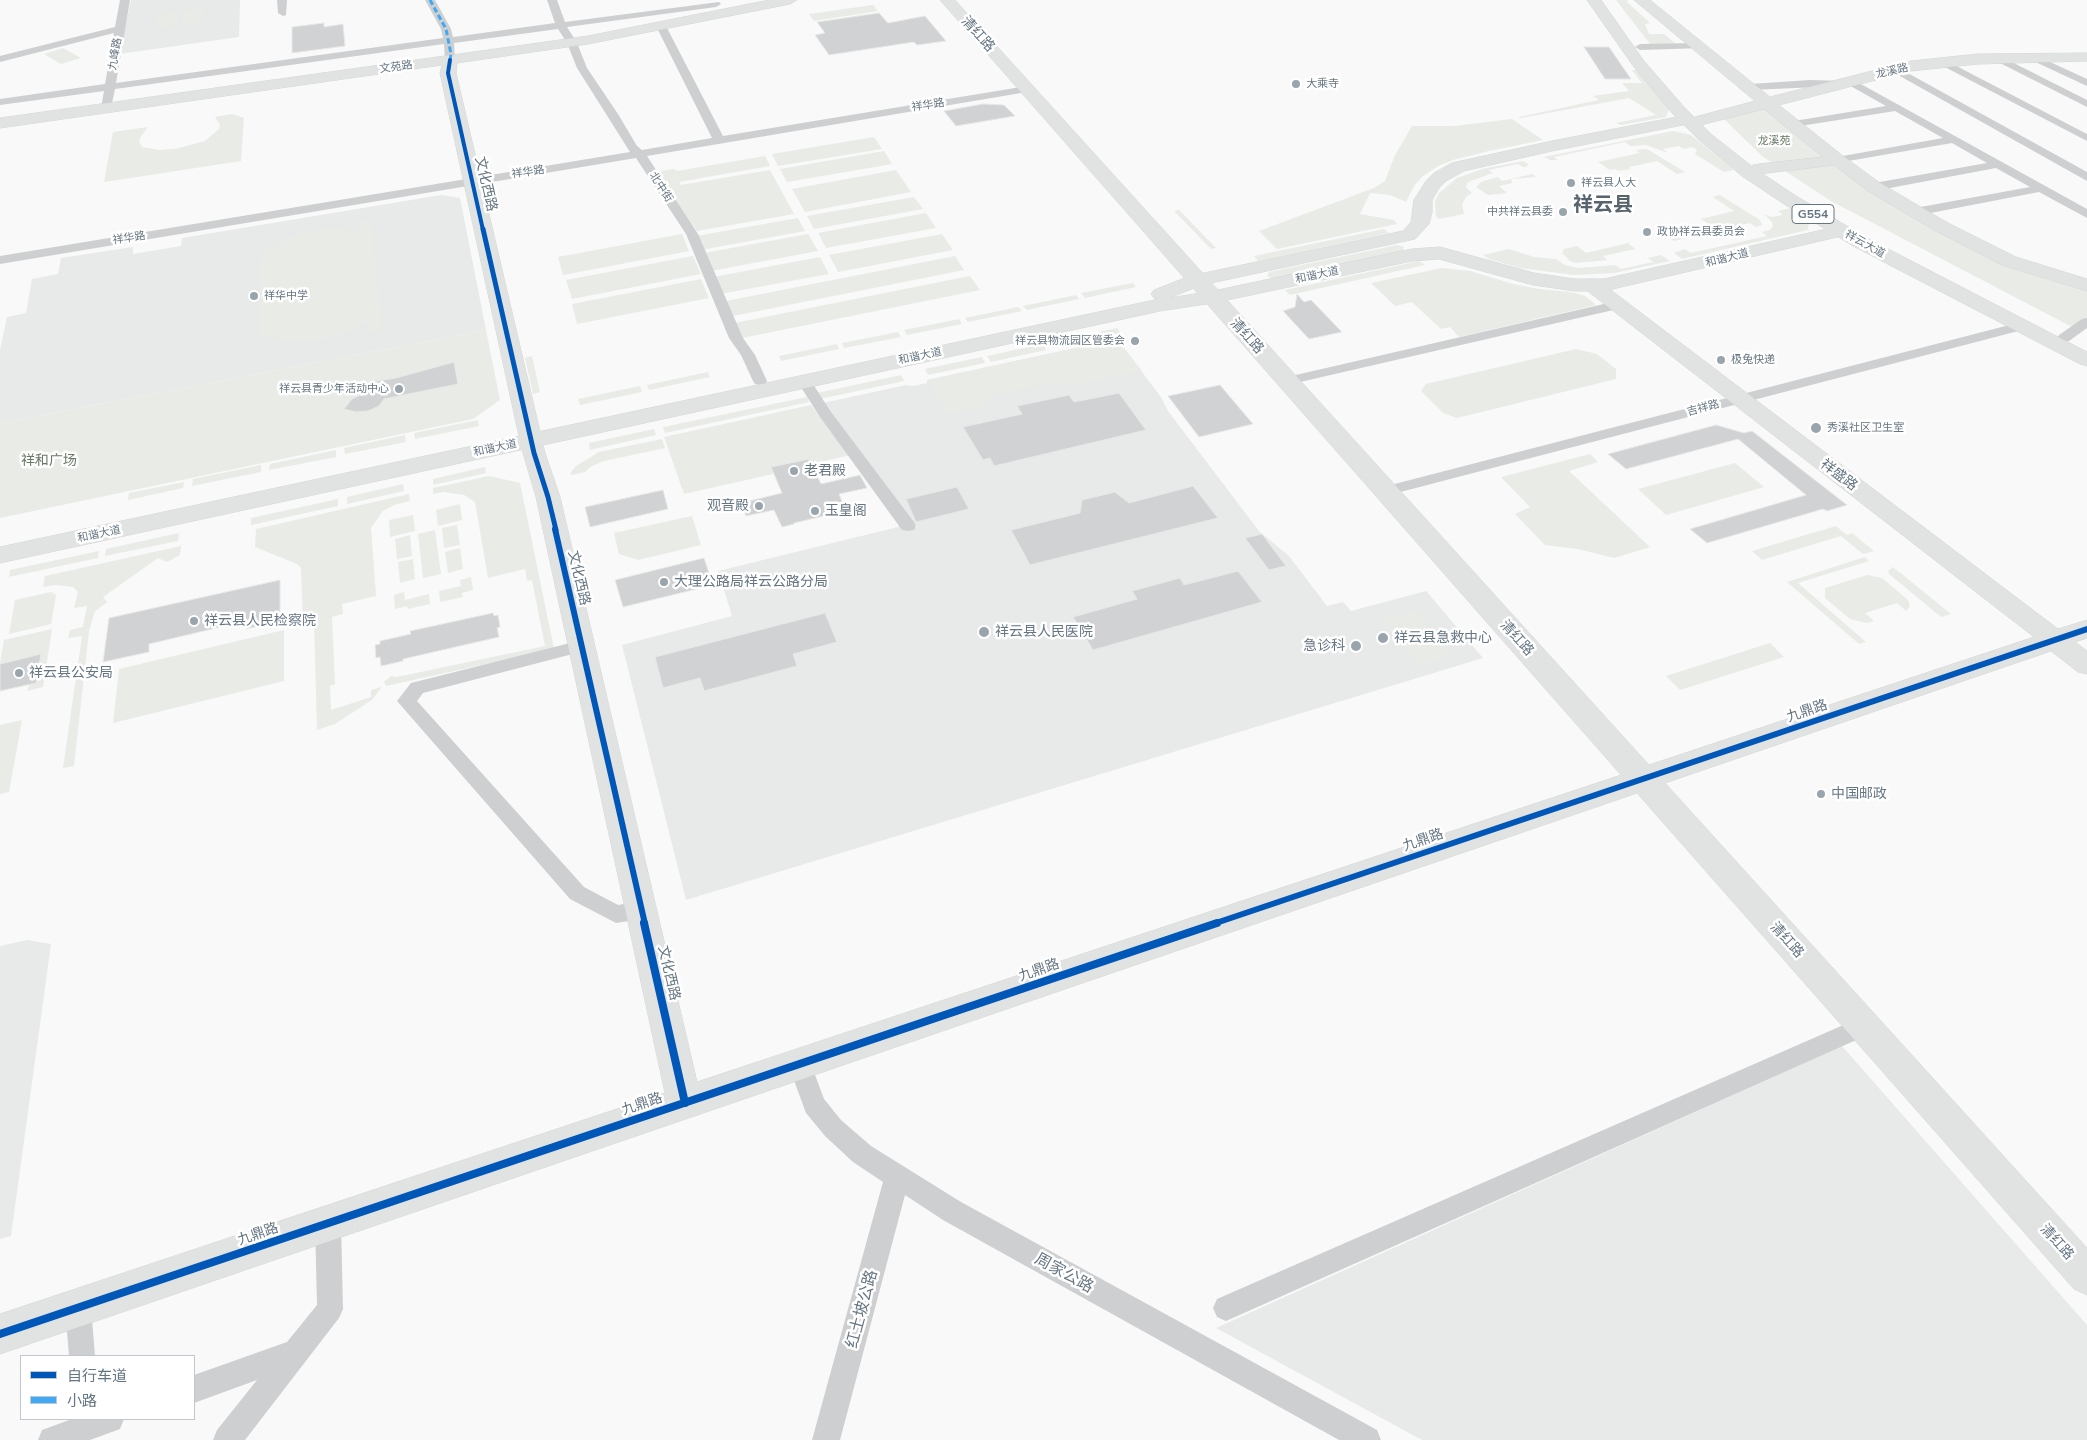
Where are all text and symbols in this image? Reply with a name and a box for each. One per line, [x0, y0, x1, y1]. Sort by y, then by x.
street label: 清红路 [958, 13, 998, 55]
street label: 九峰路 [106, 37, 124, 71]
street label: 文苑路 [379, 58, 413, 76]
street label: 龙溪路 [1874, 61, 1910, 81]
place label: 大乘寺 [1306, 77, 1339, 91]
marker: 大乘寺 [1290, 78, 1302, 90]
street label: 祥华路 [911, 96, 945, 114]
park label: 龙溪苑 [1758, 134, 1790, 148]
street label: 文化西路 [472, 155, 500, 213]
street label: 祥华路 [511, 163, 545, 181]
street label: 北中街 [646, 170, 676, 204]
place label: 祥云县人大 [1581, 176, 1636, 190]
marker: 祥云县人大 [1565, 177, 1577, 189]
district label: 祥云县 [1573, 193, 1633, 217]
road number: G554 [1792, 204, 1834, 223]
place label: 中共祥云县委 [1487, 205, 1553, 219]
marker: 中共祥云县委 [1557, 206, 1569, 218]
place label: 政协祥云县委员会 [1657, 225, 1745, 239]
marker: 政协祥云县委员会 [1641, 226, 1653, 238]
street label: 祥云大道 [1843, 228, 1887, 260]
street label: 祥华路 [112, 229, 146, 247]
street label: 和谐大道 [1704, 246, 1750, 270]
street label: 和谐大道 [1294, 264, 1340, 286]
place label: 祥华中学 [264, 289, 308, 303]
marker: 祥华中学 [248, 290, 260, 302]
street label: 清红路 [1227, 315, 1267, 357]
place label: 祥云县物流园区管委会 [1015, 334, 1125, 348]
marker: 祥云县物流园区管委会 [1129, 335, 1141, 347]
street label: 和谐大道 [897, 345, 943, 367]
place label: 极兔快递 [1731, 353, 1775, 367]
marker: 极兔快递 [1715, 354, 1727, 366]
place label: 祥云县青少年活动中心 [279, 382, 389, 396]
marker: 祥云县青少年活动中心 [393, 383, 405, 395]
street label: 吉祥路 [1685, 397, 1721, 419]
marker: 秀溪社区卫生室 [1809, 421, 1823, 435]
place label: 秀溪社区卫生室 [1827, 421, 1904, 435]
street label: 和谐大道 [472, 437, 518, 459]
park label: 祥和广场 [21, 453, 77, 469]
street label: 祥盛路 [1817, 456, 1861, 494]
place label: 老君殿 [804, 463, 846, 479]
marker: 老君殿 [788, 465, 800, 477]
place label: 观音殿 [707, 498, 749, 514]
marker: 观音殿 [753, 500, 765, 512]
place label: 玉皇阁 [825, 503, 867, 519]
marker: 玉皇阁 [809, 505, 821, 517]
street label: 和谐大道 [76, 523, 122, 545]
street label: 文化西路 [565, 549, 593, 607]
place label: 大理公路局祥云公路分局 [674, 574, 828, 590]
marker: 大理公路局祥云公路分局 [658, 576, 670, 588]
place label: 祥云县人民检察院 [204, 613, 316, 629]
marker: 祥云县人民检察院 [188, 615, 200, 627]
street label: 清红路 [1497, 617, 1537, 659]
place label: 祥云县人民医院 [995, 624, 1093, 640]
marker: 祥云县人民医院 [977, 625, 991, 639]
place label: 祥云县急救中心 [1394, 630, 1492, 646]
marker: 祥云县急救中心 [1376, 631, 1390, 645]
place label: 急诊科 [1303, 638, 1345, 654]
marker: 急诊科 [1349, 639, 1363, 653]
place label: 祥云县公安局 [29, 665, 113, 681]
marker: 祥云县公安局 [13, 667, 25, 679]
street label: 九鼎路 [1784, 696, 1830, 726]
place label: 中国邮政 [1831, 786, 1887, 802]
marker: 中国邮政 [1815, 788, 1827, 800]
street label: 九鼎路 [1400, 825, 1446, 855]
street label: 清红路 [1767, 919, 1807, 961]
street label: 文化西路 [655, 944, 683, 1002]
street label: 九鼎路 [1016, 955, 1062, 985]
street label: 九鼎路 [619, 1089, 665, 1119]
street label: 九鼎路 [235, 1219, 281, 1249]
street label: 清红路 [2037, 1221, 2077, 1263]
street label: 周家公路 [1031, 1249, 1097, 1297]
street label: 红土坡公路 [842, 1268, 882, 1350]
legend [20, 1355, 195, 1420]
text: 自行车道 [67, 1366, 127, 1385]
text: 小路 [67, 1391, 97, 1410]

